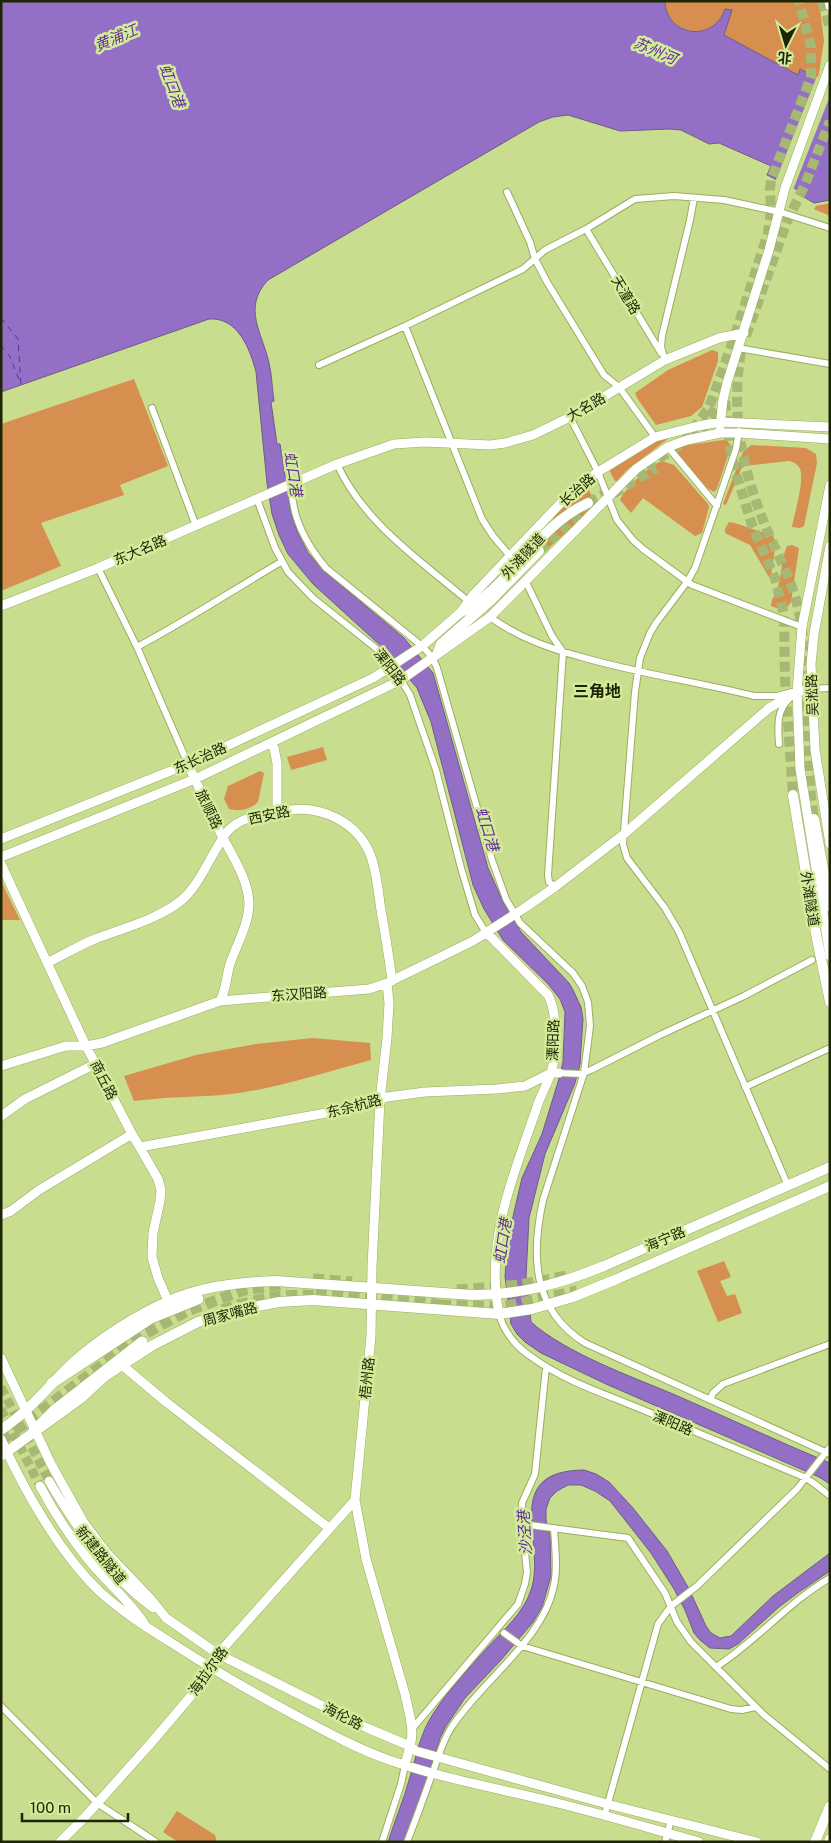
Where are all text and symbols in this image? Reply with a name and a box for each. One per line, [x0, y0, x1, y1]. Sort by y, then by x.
water label: 黄浦江 [92, 20, 142, 54]
north arrow [761, 20, 811, 70]
water label: 苏州河 [631, 34, 682, 68]
text: 北 [777, 49, 793, 67]
water label: 虹口港 [156, 62, 189, 112]
street label: 天潼路 [608, 273, 644, 317]
street label: 大名路 [564, 390, 608, 424]
water label: 虹口港 [282, 450, 306, 499]
street label: 长治路 [556, 470, 598, 510]
street label: 外滩隧道 [498, 530, 548, 582]
street label: 东大名路 [111, 532, 169, 568]
street label: 溧阳路 [371, 646, 409, 688]
street label: 吴淞路 [803, 674, 821, 716]
district label: 三角地 [573, 682, 621, 701]
street label: 东长治路 [171, 739, 229, 777]
street label: 旅顺路 [193, 787, 225, 831]
street label: 西安路 [247, 803, 291, 827]
water label: 虹口港 [473, 805, 503, 855]
street label: 外滩隧道 [798, 870, 822, 928]
street label: 东汉阳路 [271, 984, 327, 1004]
street label: 溧阳路 [544, 1019, 562, 1061]
street label: 商丘路 [87, 1058, 121, 1102]
street label: 东余杭路 [325, 1091, 383, 1121]
water label: 虹口港 [491, 1215, 515, 1264]
street label: 海宁路 [643, 1223, 687, 1255]
street label: 周家嘴路 [201, 1299, 259, 1329]
street label: 梧州路 [357, 1356, 377, 1400]
street label: 溧阳路 [651, 1407, 695, 1439]
water label: 沙泾港 [514, 1508, 535, 1556]
street label: 新建路隧道 [73, 1523, 129, 1587]
street label: 海拉尔路 [185, 1643, 231, 1699]
street label: 海伦路 [321, 1699, 365, 1733]
scale bar [22, 1790, 129, 1822]
text: 100 m [30, 1799, 71, 1816]

